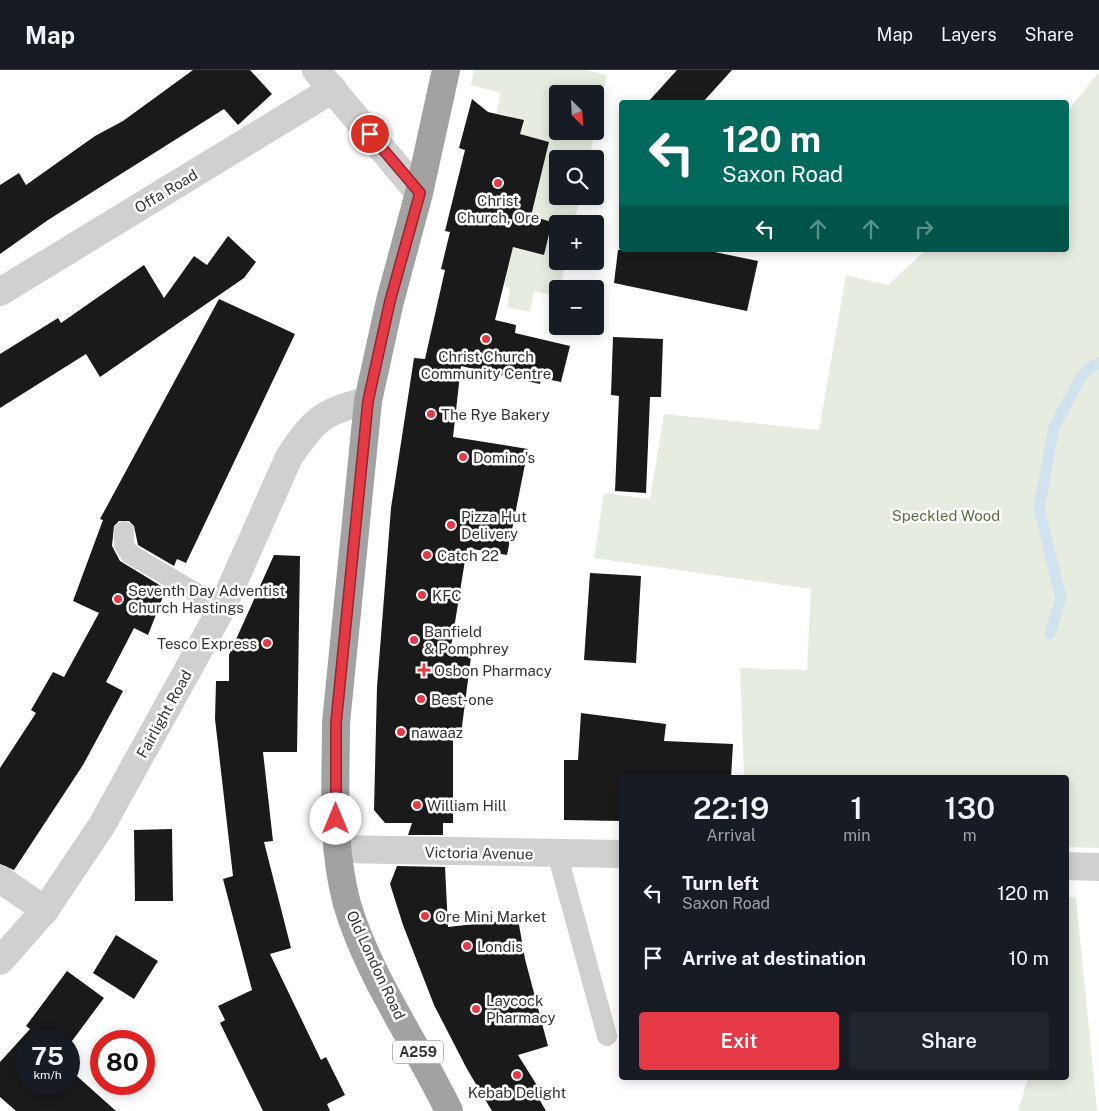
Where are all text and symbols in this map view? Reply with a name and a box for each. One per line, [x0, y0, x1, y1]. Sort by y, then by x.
text: Map [25, 21, 75, 49]
text: Map [877, 24, 913, 45]
text: Layers [941, 24, 997, 45]
text: Share [1025, 24, 1074, 45]
north arrow [549, 85, 604, 140]
map controls [549, 85, 604, 335]
pin [349, 113, 391, 155]
text: 120 m [722, 119, 821, 160]
icon: arrive [356, 120, 384, 148]
icon: left [639, 120, 704, 185]
button: search [549, 150, 604, 205]
text: Saxon Road [722, 161, 843, 187]
street label: Offa Road [132, 166, 200, 216]
marker: Christ Church, Ore [492, 177, 504, 189]
place label: Christ Church, Ore [457, 192, 539, 226]
button: + [549, 215, 604, 270]
icon: left [751, 215, 779, 243]
icon: ahead [804, 215, 832, 243]
icon: ahead [857, 215, 885, 243]
icon: right [910, 215, 938, 243]
button: − [549, 280, 604, 335]
marker: Christ Church Community Centre [480, 333, 492, 345]
place label: Christ Church Community Centre [421, 348, 551, 382]
place label: The Rye Bakery [441, 406, 550, 423]
marker: The Rye Bakery [425, 408, 437, 420]
place label: Domino's [473, 449, 535, 466]
marker: Domino's [457, 451, 469, 463]
park label: Speckled Wood [892, 507, 1000, 524]
place label: Pizza Hut Delivery [461, 508, 527, 542]
marker: Pizza Hut Delivery [445, 519, 457, 531]
place label: Catch 22 [437, 547, 499, 564]
marker: Catch 22 [421, 549, 433, 561]
place label: Seventh Day Adventist Church Hastings [128, 582, 285, 616]
place label: KFC [432, 587, 461, 604]
marker: KFC [416, 589, 428, 601]
marker: Seventh Day Adventist Church Hastings [112, 593, 124, 605]
place label: Banfield & Pomphrey [424, 623, 509, 657]
marker: Banfield & Pomphrey [408, 634, 420, 646]
place label: Tesco Express [157, 635, 257, 652]
marker: Tesco Express [261, 637, 273, 649]
place label: Osbon Pharmacy [434, 662, 552, 679]
marker: Osbon Pharmacy [418, 664, 430, 676]
street label: Fairlight Road [133, 667, 195, 761]
place label: Best-one [431, 691, 494, 708]
marker: Best-one [415, 693, 427, 705]
place label: nawaaz [411, 724, 463, 741]
marker: nawaaz [395, 726, 407, 738]
text: 22:19 [693, 790, 769, 826]
text: 1 [851, 790, 863, 826]
text: 130 [944, 790, 995, 826]
position arrow [309, 792, 361, 844]
place label: William Hill [427, 797, 507, 814]
marker: William Hill [411, 799, 423, 811]
text: Arrival [706, 826, 756, 845]
text: min [843, 826, 870, 845]
text: m [963, 826, 977, 845]
street label: Victoria Avenue [424, 844, 534, 862]
text: Turn left [682, 872, 759, 894]
icon: left [639, 879, 667, 907]
text: 120 m [997, 882, 1049, 904]
text: Saxon Road [682, 894, 770, 913]
street label: Old London Road [343, 908, 409, 1022]
place label: Ore Mini Market [435, 908, 546, 925]
marker: Ore Mini Market [419, 910, 431, 922]
place label: Londis [477, 938, 523, 955]
marker: Londis [461, 940, 473, 952]
icon: arrive [639, 944, 667, 972]
text: Arrive at destination [682, 947, 866, 969]
text: 10 m [1009, 947, 1049, 969]
place label: Laycock Pharmacy [486, 992, 556, 1026]
marker: Laycock Pharmacy [470, 1003, 482, 1015]
button: Exit [639, 1012, 839, 1070]
button: Share [849, 1012, 1049, 1070]
speed limit sign: 80 [90, 1030, 155, 1095]
road number: A259 [393, 1040, 443, 1064]
text: 75 [31, 1041, 64, 1071]
text: km/h [33, 1068, 62, 1082]
marker: Kebab Delight [511, 1069, 523, 1081]
place label: Kebab Delight [468, 1084, 566, 1101]

